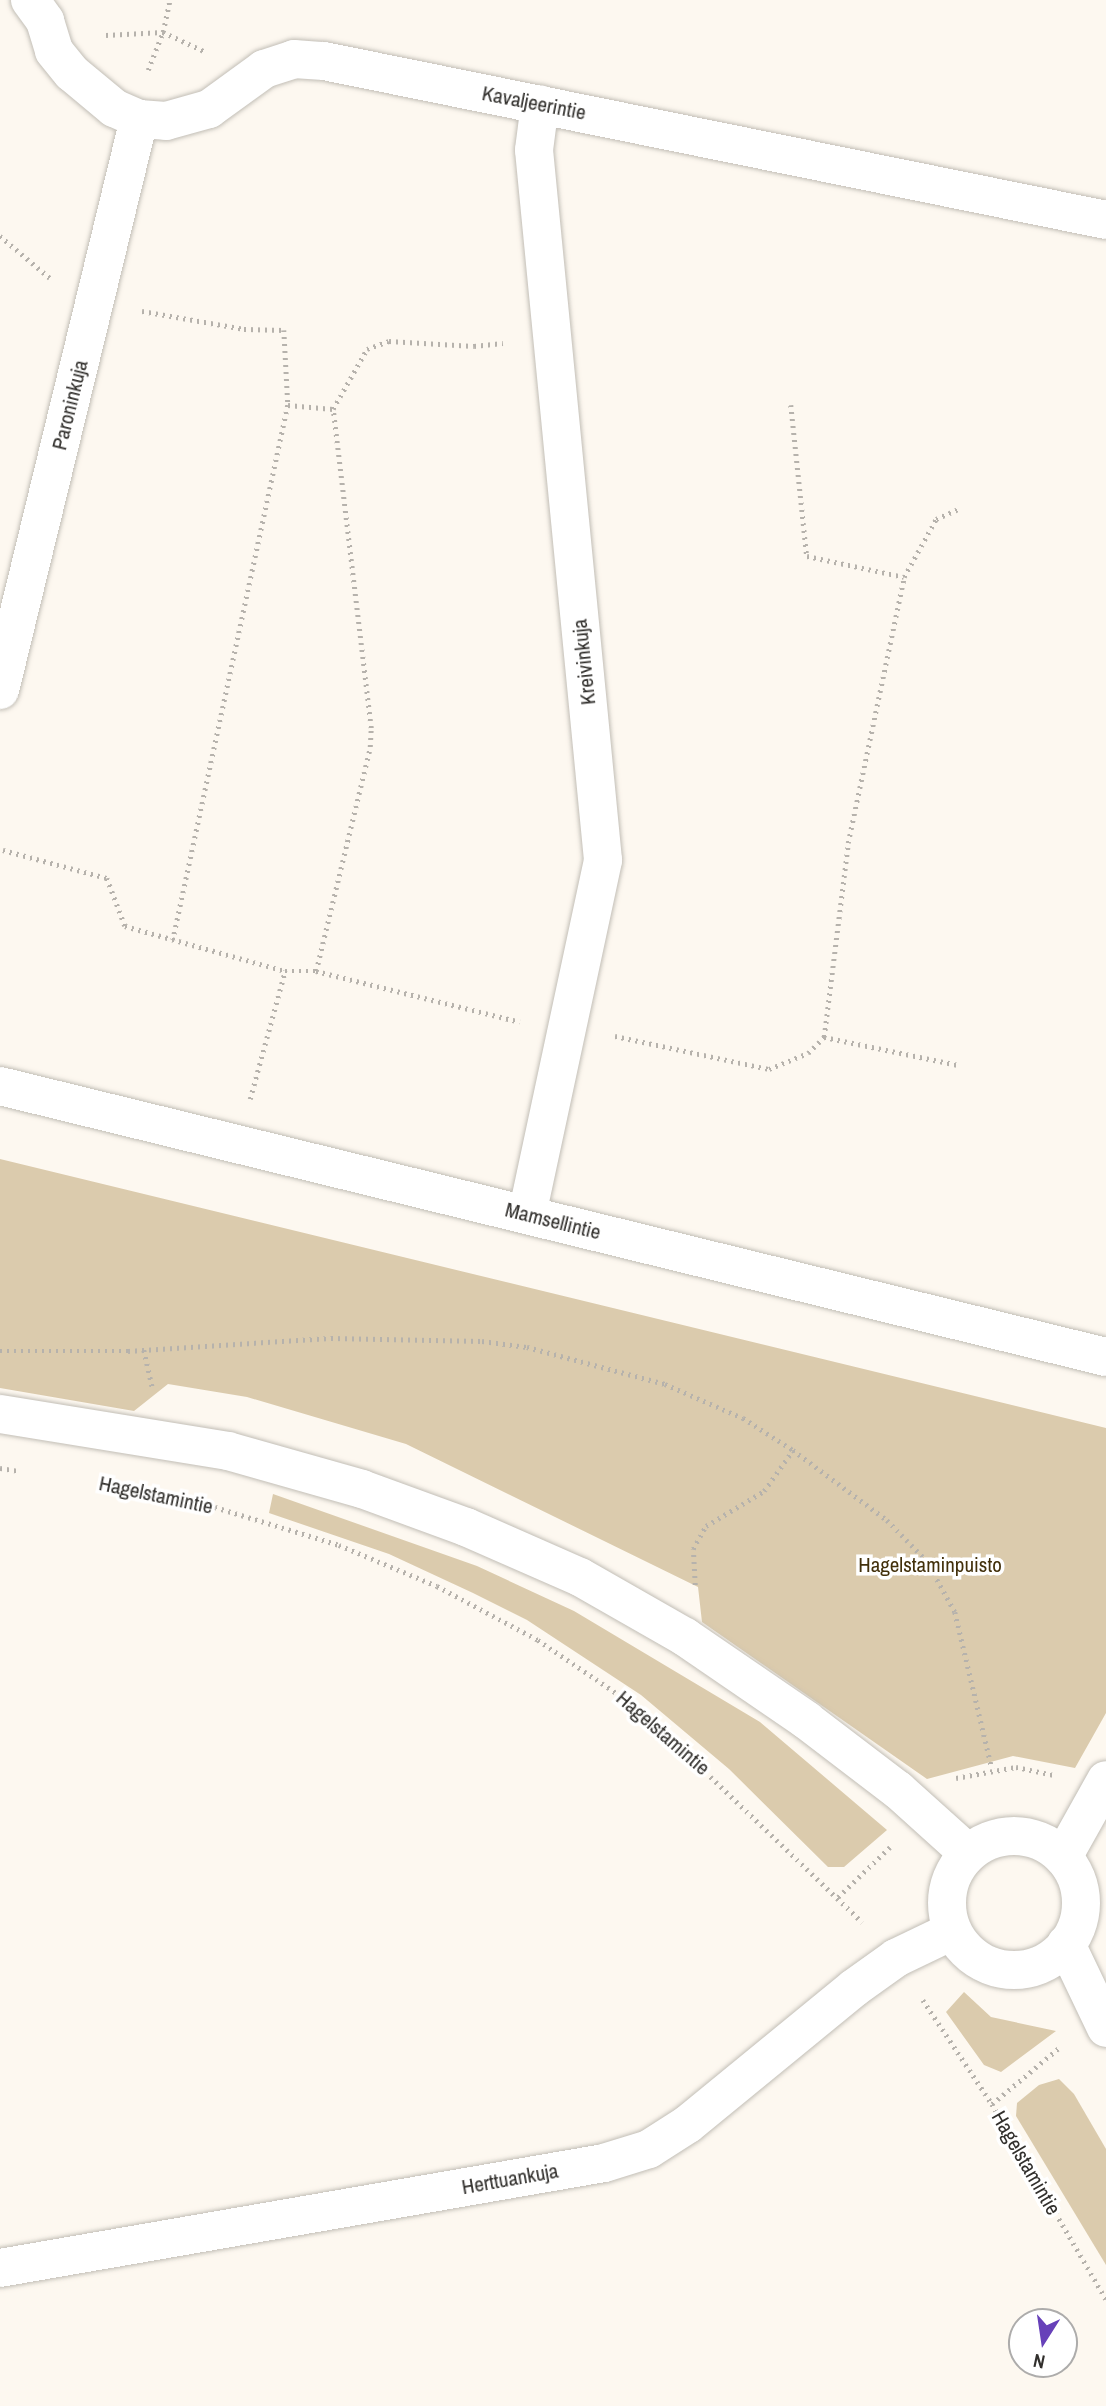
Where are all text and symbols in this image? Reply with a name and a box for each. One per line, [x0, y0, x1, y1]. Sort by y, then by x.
street label: Kavaljeerintie [480, 81, 588, 125]
street label: Paroninkuja [47, 357, 93, 453]
street label: Kreivinkuja [567, 618, 601, 706]
street label: Mamsellintie [503, 1197, 603, 1245]
street label: Hagelstamintie [97, 1471, 215, 1519]
park label: Hagelstaminpuisto [858, 1552, 1002, 1578]
street label: Hagelstamintie [611, 1685, 715, 1781]
street label: Hagelstamintie [986, 2107, 1066, 2219]
street label: Herttuankuja [460, 2158, 560, 2200]
north arrow [1008, 2308, 1078, 2378]
text: N [1031, 2348, 1047, 2375]

